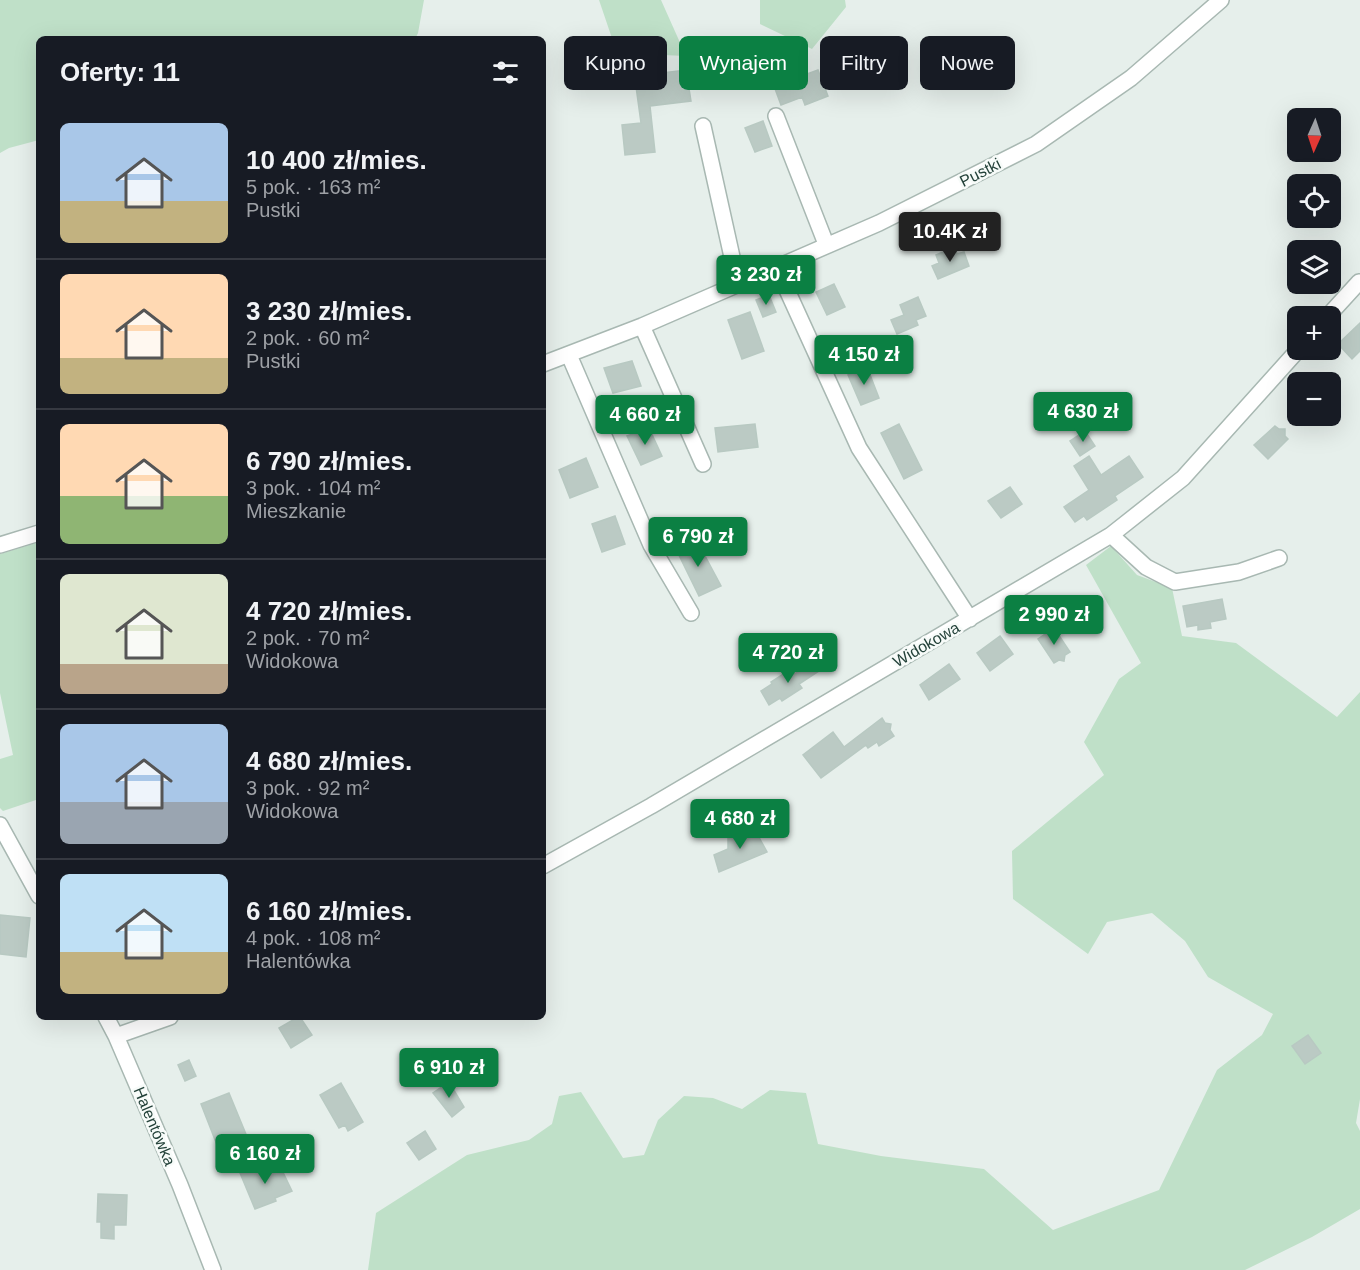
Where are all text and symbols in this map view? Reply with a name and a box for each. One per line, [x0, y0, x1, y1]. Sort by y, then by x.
chip: Kupno [564, 36, 667, 90]
chip: Wynajem [679, 36, 808, 90]
chip: Filtry [820, 36, 908, 90]
chip: Nowe [920, 36, 1015, 90]
icon: filters [489, 56, 522, 89]
text: Oferty: 11 [60, 57, 180, 87]
north arrow [1287, 108, 1341, 162]
map controls [1287, 108, 1341, 426]
text: 10 400 zł/mies. [246, 145, 427, 175]
icon: home [108, 147, 180, 219]
street label: Pustki [957, 155, 1004, 190]
button: locate [1287, 174, 1341, 228]
text: 5 pok. · 163 m² [246, 176, 381, 198]
text: Pustki [246, 199, 300, 221]
pin: 10.4K zł [888, 212, 1012, 263]
text: 10.4K zł [913, 220, 987, 242]
button: layers [1287, 240, 1341, 294]
pin: 3 230 zł [704, 255, 828, 306]
text: 3 230 zł [730, 263, 802, 285]
text: 3 230 zł/mies. [246, 296, 412, 326]
icon: home [108, 298, 180, 370]
button: + [1287, 306, 1341, 360]
text: 2 pok. · 60 m² [246, 327, 369, 349]
pin: 4 150 zł [802, 335, 926, 386]
text: 4 150 zł [828, 343, 900, 365]
text: Pustki [246, 350, 300, 372]
button: − [1287, 372, 1341, 426]
pin: 4 630 zł [1021, 392, 1145, 443]
pin: 4 660 zł [583, 395, 707, 446]
text: 4 630 zł [1047, 400, 1119, 422]
text: 4 660 zł [609, 403, 681, 425]
text: 6 790 zł/mies. [246, 446, 412, 476]
icon: home [108, 448, 180, 520]
text: 3 pok. · 104 m² [246, 477, 381, 499]
text: Mieszkanie [246, 500, 346, 522]
pin: 6 790 zł [636, 517, 760, 568]
text: 6 790 zł [662, 525, 734, 547]
pin: 2 990 zł [992, 595, 1116, 646]
text: 4 720 zł/mies. [246, 596, 412, 626]
icon: home [108, 598, 180, 670]
text: 2 990 zł [1018, 603, 1090, 625]
street label: Widokowa [890, 619, 963, 670]
text: 2 pok. · 70 m² [246, 627, 369, 649]
pin: 4 720 zł [726, 633, 850, 684]
text: 4 720 zł [752, 641, 824, 663]
text: Widokowa [246, 650, 338, 672]
text: 4 680 zł/mies. [246, 746, 412, 776]
icon: home [108, 748, 180, 820]
text: 3 pok. · 92 m² [246, 777, 369, 799]
pin: 4 680 zł [678, 799, 802, 850]
text: Widokowa [246, 800, 338, 822]
text: 4 680 zł [704, 807, 776, 829]
text: 6 160 zł/mies. [246, 896, 412, 926]
icon: home [108, 898, 180, 970]
text: 4 pok. · 108 m² [246, 927, 381, 949]
text: Halentówka [246, 950, 351, 972]
pin: 6 910 zł [387, 1048, 511, 1099]
text: 6 910 zł [413, 1056, 485, 1078]
street label: Halentówka [130, 1084, 179, 1168]
pin: 6 160 zł [203, 1134, 327, 1185]
text: 6 160 zł [229, 1142, 301, 1164]

